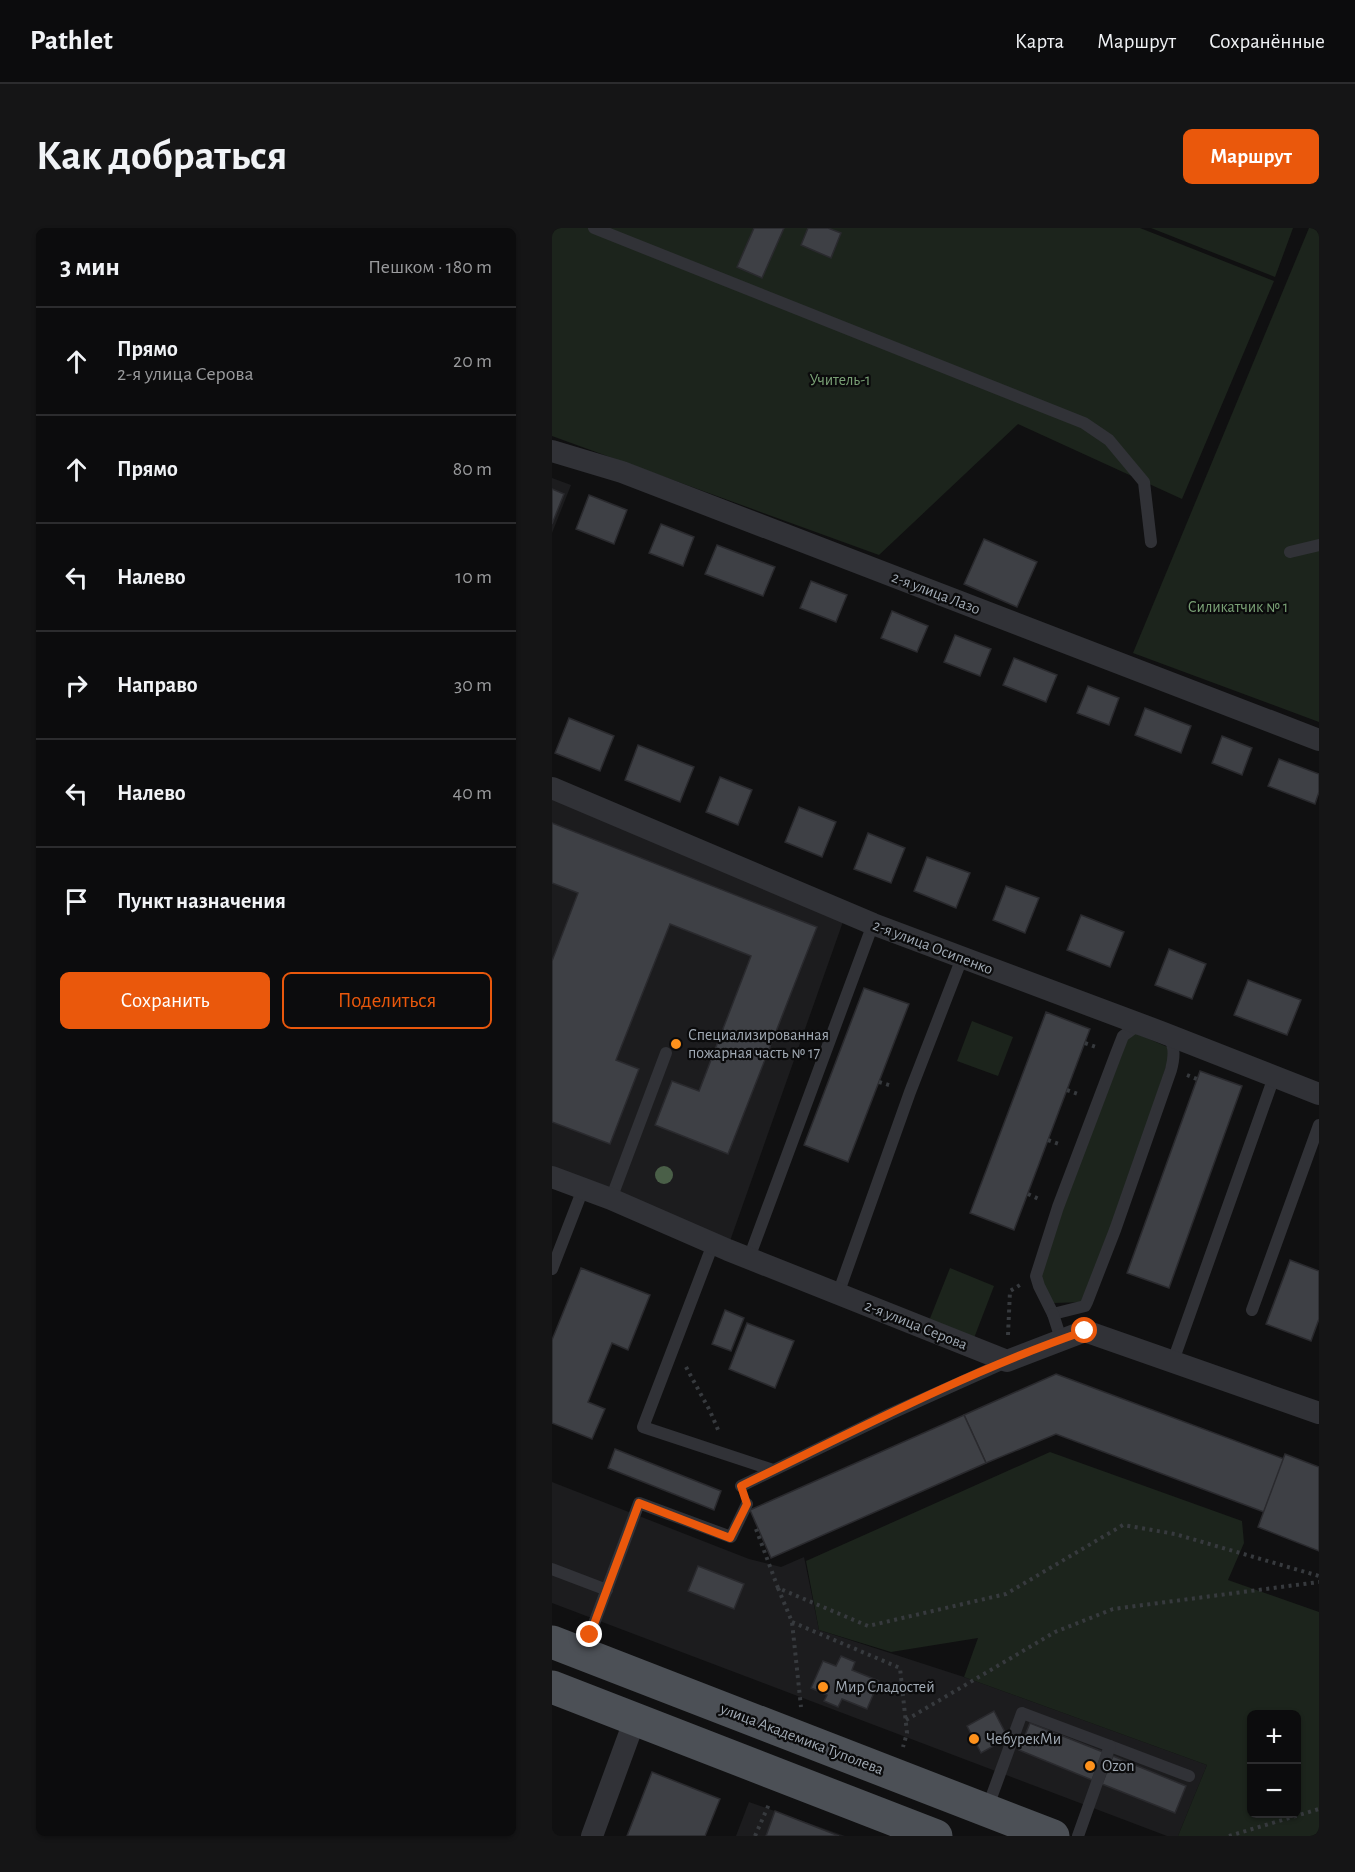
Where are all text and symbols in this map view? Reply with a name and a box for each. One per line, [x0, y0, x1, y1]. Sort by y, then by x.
text: Pathlet [30, 27, 113, 55]
text: Карта [1015, 31, 1064, 52]
text: Маршрут [1097, 31, 1176, 52]
text: Сохранённые [1209, 31, 1325, 52]
button: Маршрут [1183, 129, 1319, 184]
text: Как добраться [36, 135, 287, 177]
text: 3 мин [60, 254, 120, 280]
text: Пешком · 180 m [368, 257, 492, 277]
text: Прямо [117, 338, 178, 360]
icon: ahead [60, 345, 93, 378]
text: 20 m [453, 351, 492, 371]
text: 2-я улица Серова [117, 364, 254, 384]
park label: Учитель-1 [809, 372, 871, 388]
icon: ahead [60, 453, 93, 486]
text: Прямо [117, 458, 178, 480]
text: 80 m [453, 459, 492, 479]
icon: left [60, 561, 93, 594]
text: Налево [117, 566, 186, 588]
text: 10 m [455, 567, 492, 587]
street label: 2-я улица Лазо [889, 569, 983, 618]
park label: Силикатчик № 1 [1188, 599, 1288, 615]
icon: right [60, 669, 93, 702]
text: Направо [117, 674, 198, 696]
text: 30 m [454, 675, 492, 695]
icon: left [60, 777, 93, 810]
text: Налево [117, 782, 186, 804]
text: 40 m [453, 783, 492, 803]
icon: arrive [60, 885, 93, 918]
text: Пункт назначения [117, 890, 286, 912]
street label: 2-я улица Осипенко [870, 917, 995, 978]
button: Сохранить [60, 972, 270, 1029]
button: Поделиться [282, 972, 492, 1029]
place label: Специализированная пожарная часть № 17 [688, 1027, 829, 1061]
marker: Специализированная пожарная часть № 17 [669, 1037, 683, 1051]
street label: 2-я улица Серова [862, 1297, 970, 1354]
route start [1071, 1317, 1097, 1343]
route end [576, 1621, 602, 1647]
place label: Мир Сладостей [835, 1679, 935, 1695]
marker: Мир Сладостей [816, 1680, 830, 1694]
street label: улица Академика Туполева [717, 1700, 886, 1778]
map controls [1247, 1710, 1301, 1818]
button: + [1247, 1710, 1301, 1764]
place label: ЧебурекМи [986, 1731, 1061, 1748]
marker: ЧебурекМи [967, 1732, 981, 1746]
place label: Ozon [1102, 1758, 1134, 1774]
marker: Ozon [1083, 1759, 1097, 1773]
button: − [1247, 1764, 1301, 1818]

